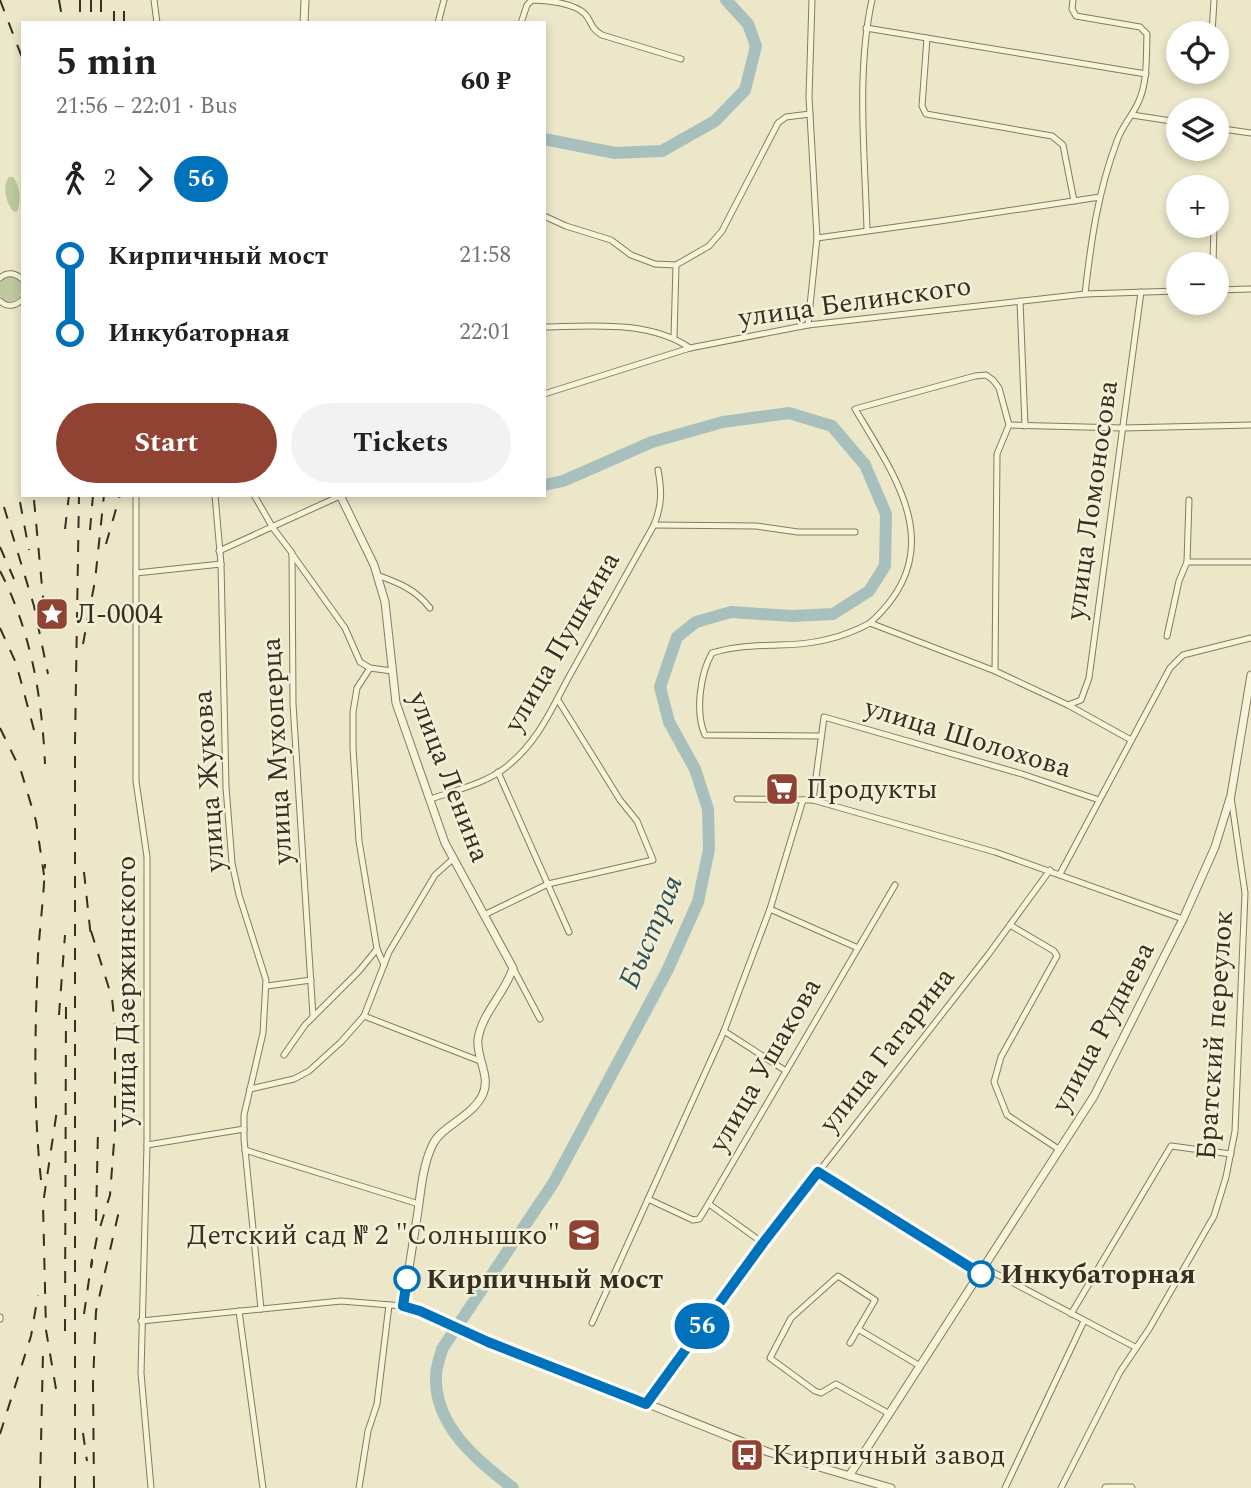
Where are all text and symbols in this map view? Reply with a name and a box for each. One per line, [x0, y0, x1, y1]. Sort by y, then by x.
map controls [1166, 21, 1229, 315]
button: locate [1166, 21, 1229, 84]
text: 5 min [56, 34, 157, 92]
text: 60 ₽ [461, 61, 511, 101]
text: 21:56 – 22:01 · Bus [56, 89, 238, 124]
button: layers [1166, 98, 1229, 161]
icon: walk [56, 160, 94, 198]
icon: forward [126, 160, 164, 198]
text: 2 [104, 161, 116, 196]
text: 56 [188, 161, 214, 197]
button: + [1166, 175, 1229, 238]
text: Кирпичный мост [108, 236, 328, 276]
text: 21:58 [459, 238, 511, 273]
button: − [1166, 252, 1229, 315]
street label: улица Белинского [735, 264, 974, 340]
text: Инкубаторная [108, 313, 290, 353]
text: 22:01 [459, 315, 511, 350]
street label: улица Ломоносова [1054, 377, 1130, 624]
button: Start [56, 403, 277, 483]
button: Tickets [291, 403, 511, 483]
street label: улица Пушкина [492, 543, 632, 741]
place label: Л-0004 [76, 593, 163, 636]
place icon: Л-0004 [33, 595, 71, 633]
street label: улица Мухоперца [250, 636, 304, 867]
street label: улица Ленина [396, 684, 501, 869]
street label: улица Шолохова [858, 686, 1077, 790]
street label: улица Жукова [181, 688, 237, 874]
place label: Продукты [806, 768, 938, 811]
supermarket icon: Продукты [763, 770, 801, 808]
street label: улица Дзержинского [105, 856, 148, 1127]
water label: Быстрая [606, 868, 696, 996]
street label: Братский переулок [1185, 909, 1245, 1161]
street label: улица Руднева [1039, 934, 1166, 1121]
street label: улица Гагарина [808, 957, 966, 1143]
street label: улица Ушакова [697, 969, 833, 1161]
place label: Детский сад № 2 "Солнышко" [187, 1214, 560, 1257]
school or university icon: Детский сад № 2 "Солнышко" [565, 1216, 603, 1254]
place label: Инкубаторная [1000, 1253, 1196, 1296]
place label: Кирпичный мост [426, 1258, 663, 1301]
marker: Инкубаторная [968, 1261, 994, 1287]
marker: Кирпичный мост [394, 1266, 420, 1292]
line badge: 56 [670, 1303, 734, 1349]
text: 56 [689, 1308, 715, 1344]
place label: Кирпичный завод [772, 1434, 1005, 1477]
bus stop icon: Кирпичный завод [728, 1436, 766, 1474]

